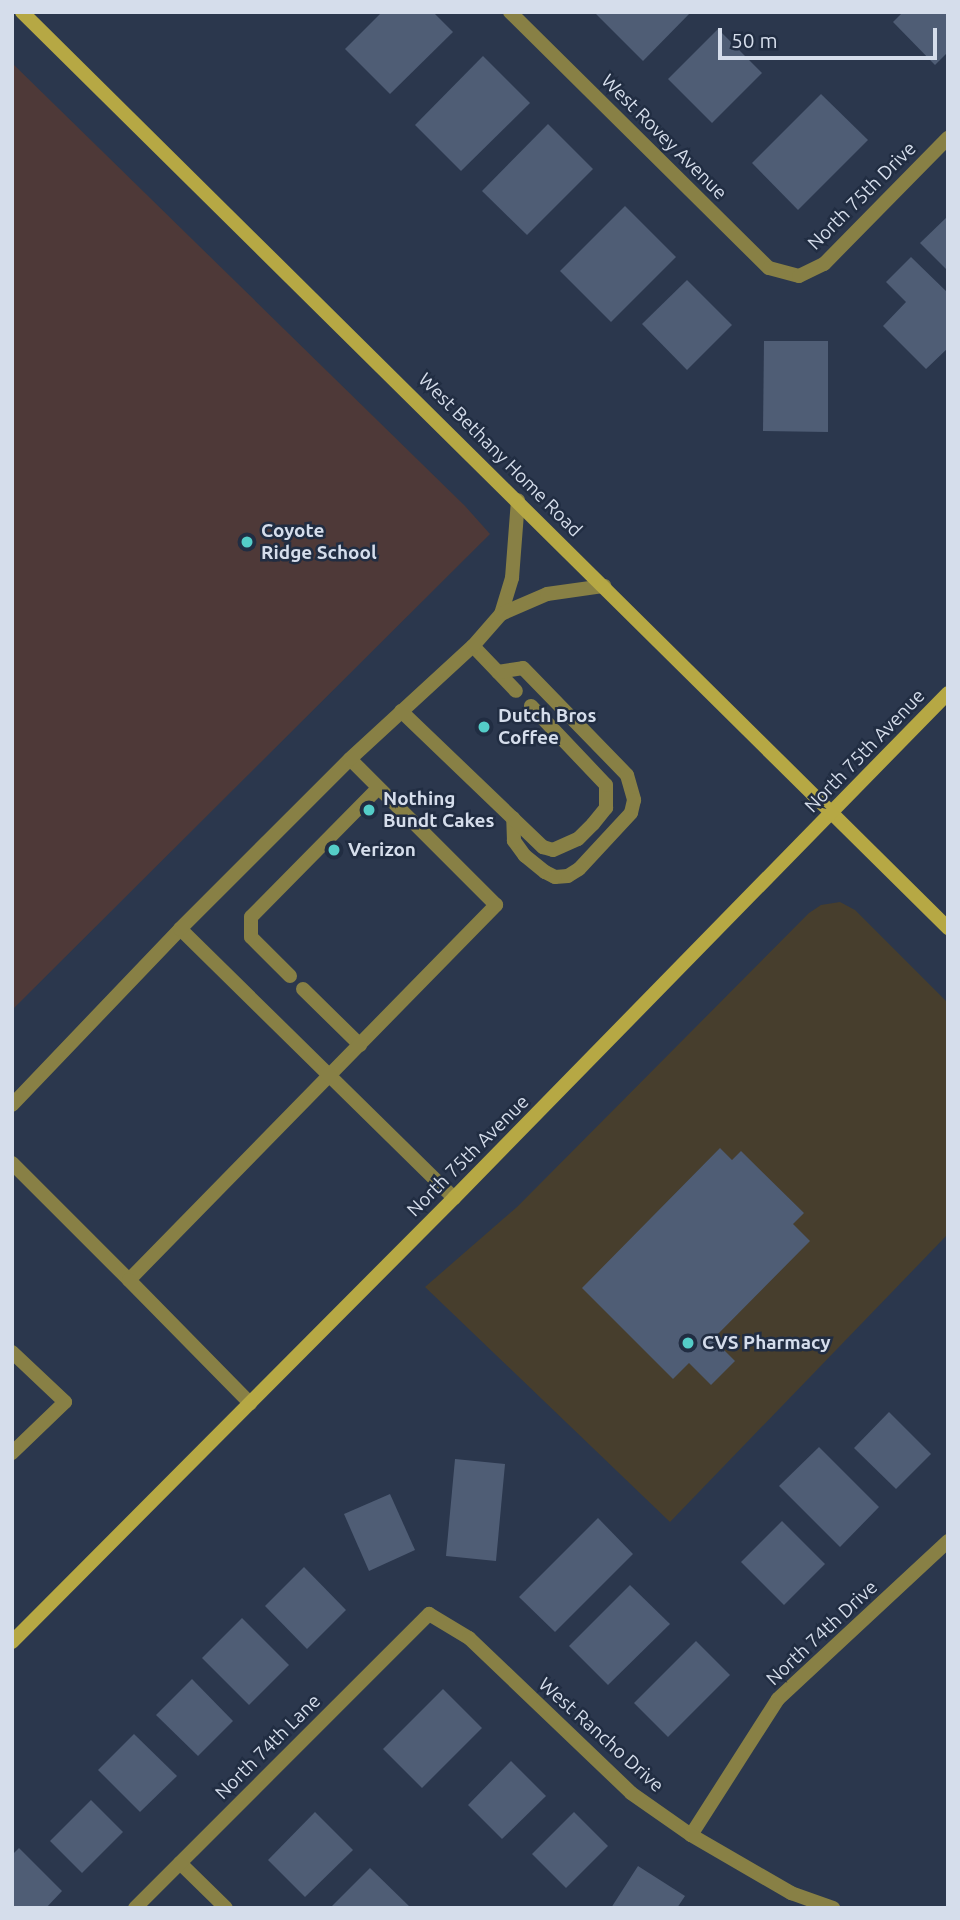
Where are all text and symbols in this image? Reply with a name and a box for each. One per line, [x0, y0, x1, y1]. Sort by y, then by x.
scale bar [722, 14, 941, 58]
text: 50 m [731, 28, 778, 52]
street label: West Rovey Avenue [597, 70, 731, 204]
street label: North 75th Drive [803, 137, 921, 255]
street label: West Bethany Home Road [413, 368, 587, 542]
place label: Coyote Ridge School [261, 520, 377, 564]
marker: Coyote Ridge School [239, 534, 255, 550]
street label: North 75th Avenue [800, 685, 930, 817]
place label: Dutch Bros Coffee [498, 705, 596, 749]
marker: Dutch Bros Coffee [476, 719, 492, 735]
place label: Nothing Bundt Cakes [383, 788, 494, 832]
marker: Nothing Bundt Cakes [361, 802, 377, 818]
place label: Verizon [348, 839, 416, 861]
marker: Verizon [326, 842, 342, 858]
street label: North 75th Avenue [402, 1090, 534, 1222]
place label: CVS Pharmacy [702, 1332, 831, 1354]
marker: CVS Pharmacy [680, 1335, 696, 1351]
street label: North 74th Drive [762, 1576, 882, 1690]
street label: West Rancho Drive [534, 1673, 668, 1797]
street label: North 74th Lane [211, 1690, 325, 1804]

